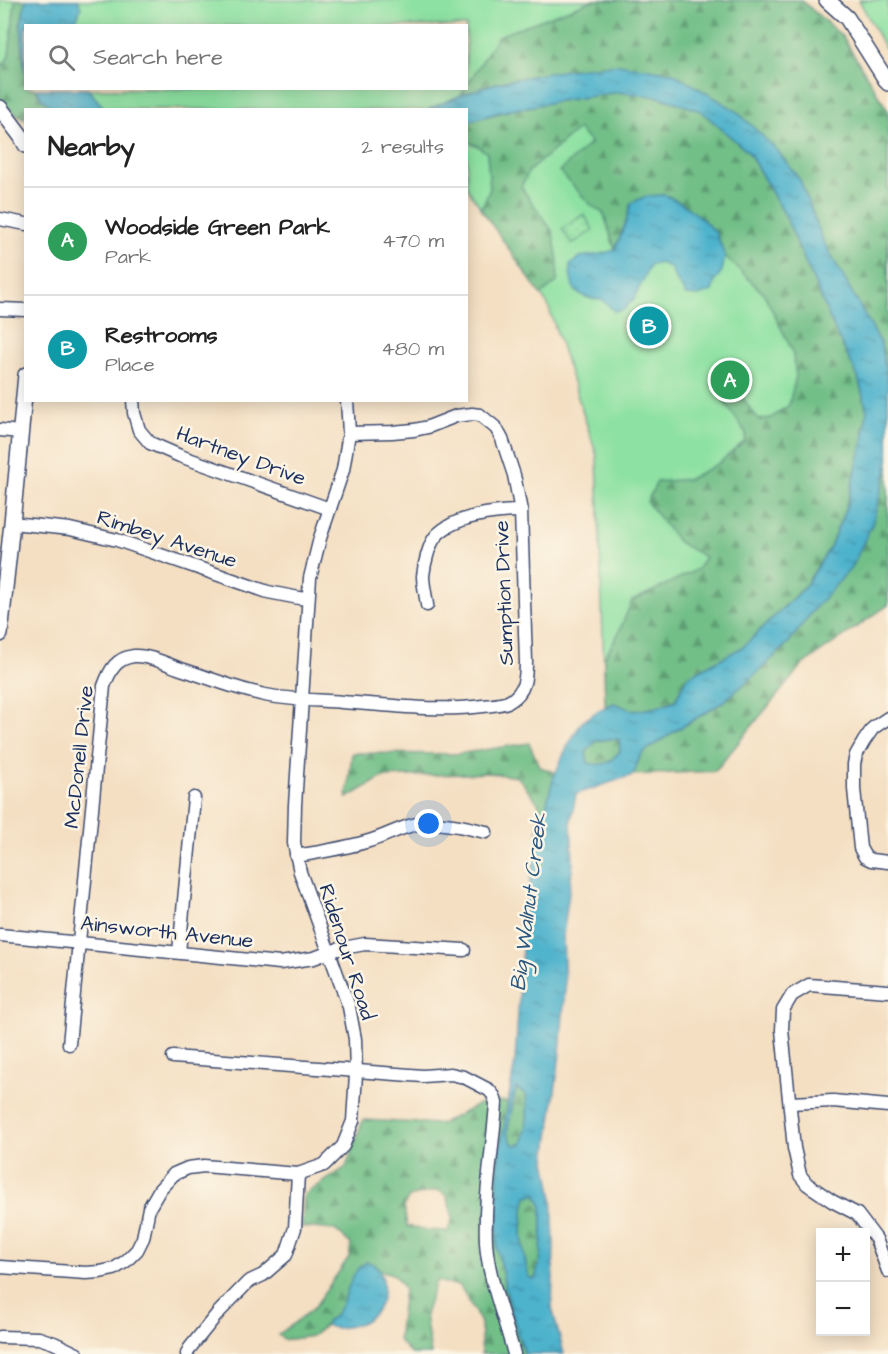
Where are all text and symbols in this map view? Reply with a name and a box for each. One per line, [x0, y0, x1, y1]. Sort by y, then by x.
search box [24, 24, 468, 90]
icon: search [45, 41, 78, 74]
text: Search here [93, 42, 223, 73]
text: Nearby [48, 129, 135, 165]
text: 2 results [361, 133, 444, 161]
text: Woodside Green Park [105, 212, 330, 243]
text: A [61, 227, 74, 255]
text: 470 m [382, 227, 444, 255]
text: Park [105, 243, 151, 271]
pin: B [630, 304, 668, 348]
text: Restrooms [105, 320, 218, 351]
text: B [60, 335, 75, 363]
text: 480 m [381, 335, 444, 363]
text: Place [105, 351, 155, 379]
pin: A [710, 358, 750, 403]
street label: Hartney Drive [172, 419, 310, 495]
street label: Rimbey Avenue [93, 503, 241, 577]
street label: Sumption Drive [487, 520, 522, 666]
street label: McDonell Drive [57, 684, 101, 830]
your location [414, 809, 443, 838]
water label: Big Walnut Creek [503, 811, 556, 993]
street label: Ridenour Road [311, 880, 383, 1024]
street label: Ainsworth Avenue [79, 909, 255, 955]
map controls [816, 1228, 870, 1336]
button: + [816, 1228, 870, 1282]
button: − [816, 1282, 870, 1336]

